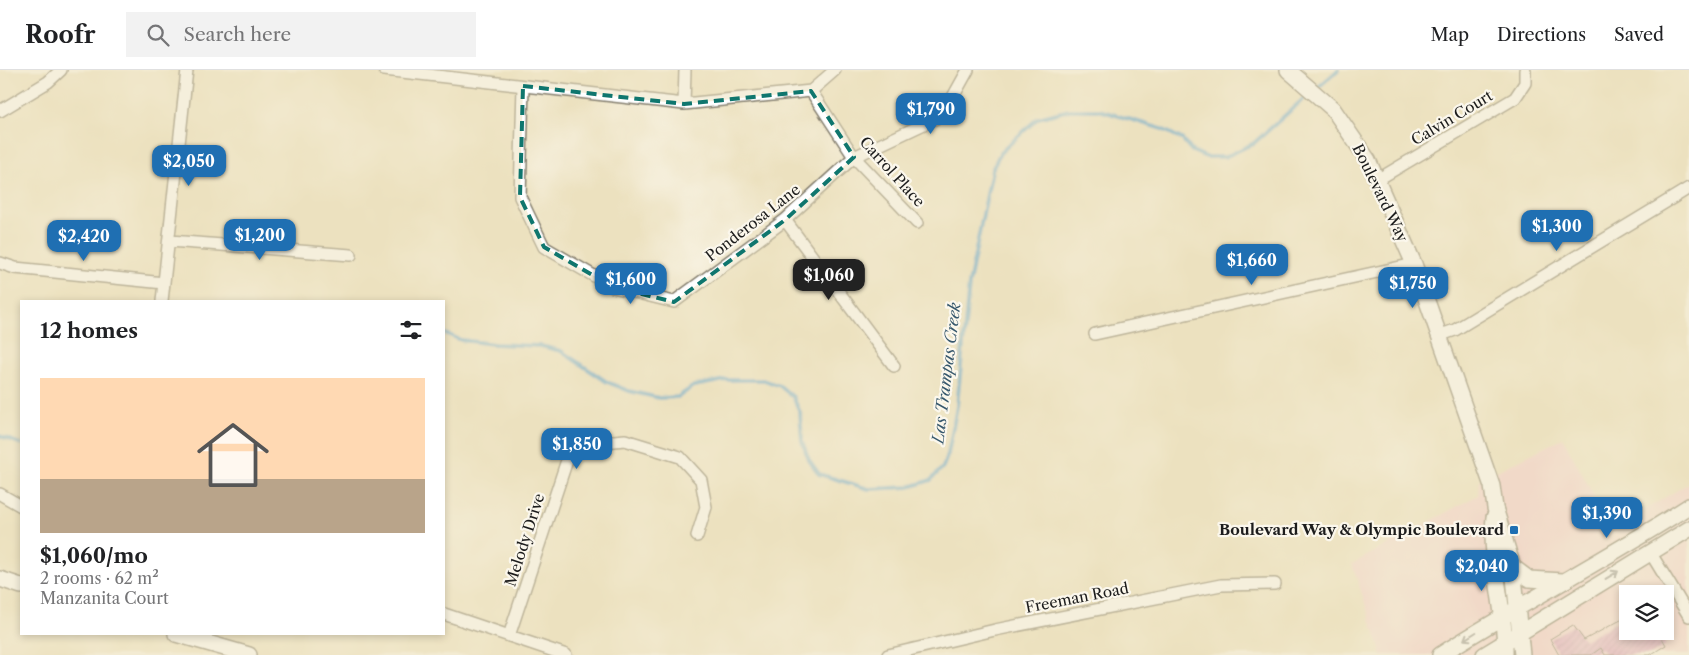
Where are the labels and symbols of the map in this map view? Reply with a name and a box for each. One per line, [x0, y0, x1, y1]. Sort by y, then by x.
street label: Calvin Court [1408, 86, 1496, 149]
pin: $1,790 [890, 92, 972, 135]
street label: Carrol Place [856, 133, 929, 211]
street label: Boulevard Way [1349, 141, 1413, 245]
pin: $2,050 [148, 144, 230, 187]
street label: Ponderosa Lane [702, 180, 804, 265]
pin: $1,300 [1516, 210, 1598, 252]
pin: $1,200 [219, 218, 301, 261]
pin: $2,420 [43, 220, 125, 262]
pin: $1,660 [1211, 244, 1293, 286]
pin: $1,060 [788, 258, 870, 301]
pin: $1,600 [590, 262, 672, 305]
pin: $1,750 [1372, 266, 1454, 309]
water label: Las Trampas Creek [927, 301, 965, 447]
pin: $1,850 [536, 428, 618, 470]
street label: Melody Drive [501, 491, 549, 589]
pin: $1,390 [1566, 496, 1648, 539]
place label: Boulevard Way & Olympic Boulevard [1219, 520, 1504, 539]
marker: Boulevard Way & Olympic Boulevard [1508, 524, 1520, 536]
pin: $2,040 [1441, 550, 1523, 592]
one-way arrow [1605, 569, 1619, 579]
street label: Freeman Road [1024, 578, 1130, 617]
one-way arrow [1464, 631, 1478, 641]

